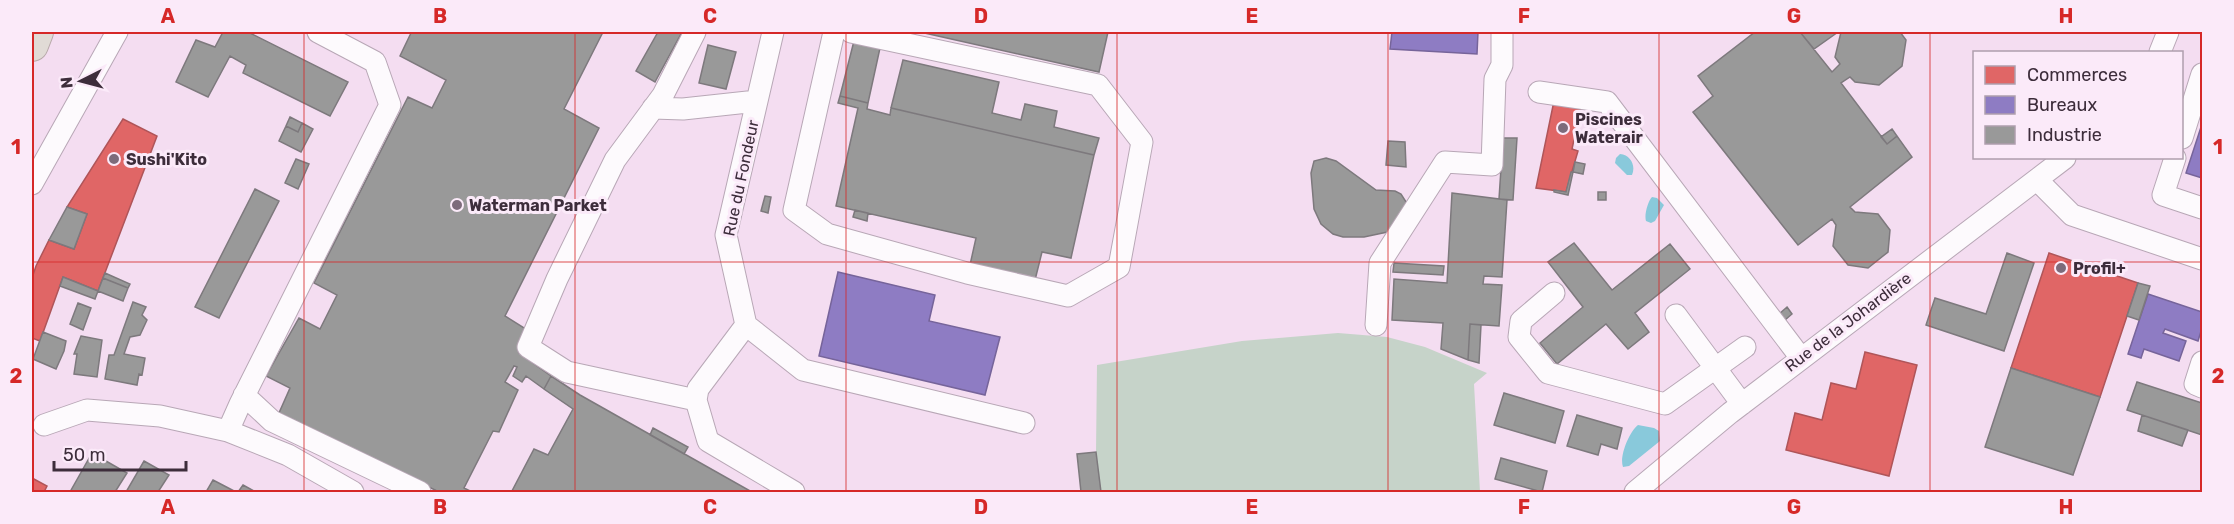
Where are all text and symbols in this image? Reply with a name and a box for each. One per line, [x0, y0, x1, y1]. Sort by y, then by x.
text: A [161, 4, 176, 28]
text: B [433, 4, 447, 28]
text: C [703, 4, 717, 28]
text: D [974, 4, 988, 28]
text: E [1246, 4, 1258, 28]
text: F [1518, 4, 1530, 28]
text: G [1787, 4, 1801, 28]
text: H [2059, 4, 2073, 28]
north arrow [51, 51, 111, 111]
legend [1973, 51, 2183, 159]
text: Commerces [2027, 64, 2127, 86]
text: N [57, 76, 77, 89]
text: Bureaux [2027, 94, 2097, 116]
place label: Piscines Waterair [1575, 110, 1643, 147]
street label: Rue du Fondeur [719, 118, 763, 238]
marker: Piscines Waterair [1556, 121, 1570, 135]
text: Industrie [2027, 124, 2102, 146]
text: 1 [11, 135, 21, 159]
text: 1 [2213, 135, 2223, 159]
place label: Sushi'Kito [126, 150, 207, 169]
marker: Sushi'Kito [107, 152, 121, 166]
place label: Waterman Parket [469, 196, 607, 215]
marker: Waterman Parket [450, 198, 464, 212]
place label: Profil+ [2073, 259, 2126, 278]
marker: Profil+ [2054, 261, 2068, 275]
street label: Rue de la Johardière [1781, 268, 1915, 376]
text: 2 [10, 364, 23, 388]
text: 2 [2212, 364, 2225, 388]
scale bar [54, 434, 186, 472]
text: 50 m [63, 444, 106, 466]
text: A [161, 495, 176, 519]
text: B [433, 495, 447, 519]
text: C [703, 495, 717, 519]
text: D [974, 495, 988, 519]
text: E [1246, 495, 1258, 519]
text: F [1518, 495, 1530, 519]
text: G [1787, 495, 1801, 519]
text: H [2059, 495, 2073, 519]

